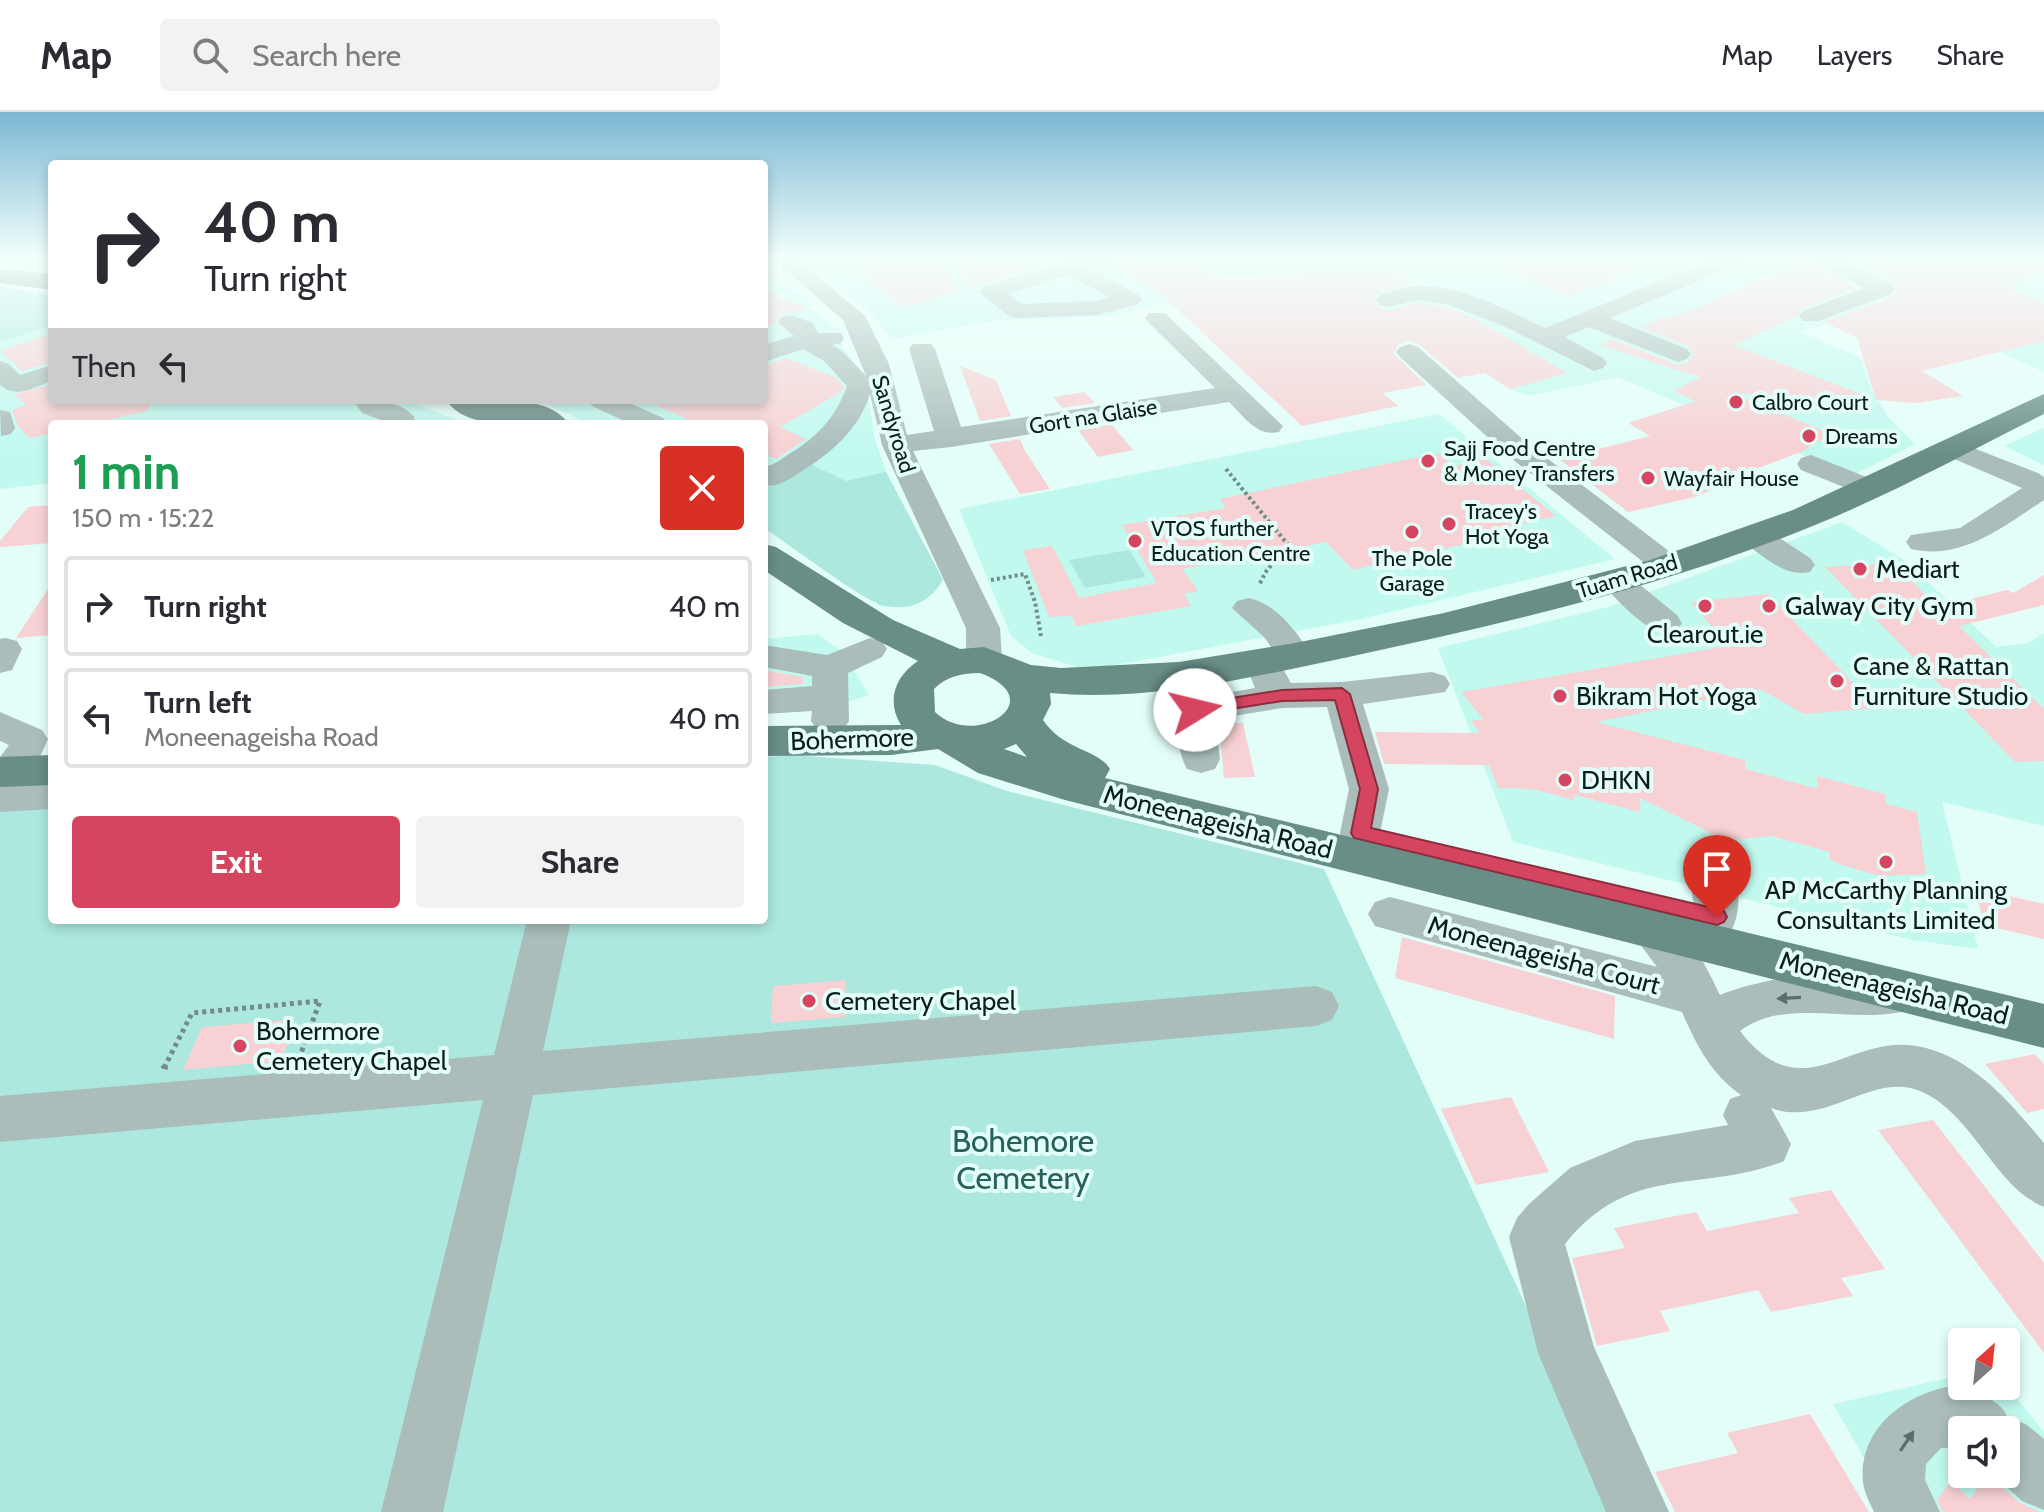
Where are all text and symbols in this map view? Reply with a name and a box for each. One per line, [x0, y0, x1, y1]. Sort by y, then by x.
search box [160, 19, 720, 91]
text: Map [40, 32, 112, 79]
icon: search [188, 33, 232, 77]
text: Search here [252, 37, 401, 74]
text: Map [1721, 38, 1773, 72]
text: Layers [1817, 38, 1892, 72]
text: Share [1936, 38, 2004, 72]
text: 40 m [204, 188, 340, 256]
icon: right [72, 192, 176, 296]
text: Turn right [204, 256, 347, 300]
icon: left [152, 344, 196, 388]
text: Then [72, 348, 136, 385]
street label: Sandyroad [866, 372, 921, 476]
place label: Calbro Court [1752, 389, 1869, 416]
street label: Gort na Glaise [1027, 393, 1159, 440]
marker: Calbro Court [1727, 393, 1745, 411]
place label: Dreams [1825, 423, 1898, 450]
marker: Dreams [1800, 427, 1818, 445]
place label: Sajj Food Centre & Money Transfers [1444, 435, 1615, 487]
text: 1 min [72, 443, 180, 501]
button: close [660, 446, 744, 530]
marker: Sajj Food Centre & Money Transfers [1419, 452, 1437, 470]
place label: Wayfair House [1664, 465, 1799, 492]
marker: Wayfair House [1639, 469, 1657, 487]
place label: Tracey's Hot Yoga [1465, 498, 1549, 550]
text: 150 m · 15:22 [72, 502, 214, 534]
place label: VTOS further Education Centre [1151, 515, 1310, 567]
marker: Tracey's Hot Yoga [1440, 515, 1458, 533]
marker: The Pole Garage [1403, 523, 1421, 541]
marker: VTOS further Education Centre [1126, 532, 1144, 550]
place label: The Pole Garage [1372, 545, 1452, 597]
street label: Tuam Road [1574, 548, 1681, 605]
place label: Mediart [1876, 553, 1960, 585]
marker: Mediart [1851, 560, 1869, 578]
icon: right [76, 584, 120, 628]
text: Turn right [144, 588, 267, 625]
text: 40 m [669, 588, 740, 625]
place label: Galway City Gym [1785, 590, 1974, 622]
marker: Clearout.ie [1696, 597, 1714, 615]
marker: Galway City Gym [1760, 597, 1778, 615]
place label: Clearout.ie [1647, 618, 1763, 650]
place label: Cane & Rattan Furniture Studio [1853, 650, 2028, 712]
position arrow [1153, 668, 1237, 752]
marker: Cane & Rattan Furniture Studio [1828, 672, 1846, 690]
place label: Bikram Hot Yoga [1576, 680, 1757, 712]
text: Turn left [144, 684, 252, 721]
marker: Bikram Hot Yoga [1551, 687, 1569, 705]
icon: left [76, 696, 120, 740]
text: 40 m [669, 700, 740, 737]
text: Moneenageisha Road [144, 721, 379, 753]
street label: Bohermore [790, 721, 914, 757]
place label: DHKN [1581, 764, 1651, 796]
marker: DHKN [1556, 771, 1574, 789]
street label: Moneenageisha Road [1100, 778, 1336, 866]
button: Exit [72, 816, 400, 908]
button: Share [416, 816, 744, 908]
pin [1683, 835, 1751, 917]
icon: arrive [1695, 847, 1739, 891]
marker: AP McCarthy Planning Consultants Limited [1877, 853, 1895, 871]
place label: AP McCarthy Planning Consultants Limited [1765, 874, 2008, 936]
street label: Moneenageisha Court [1425, 909, 1664, 1001]
street label: Moneenageisha Road [1776, 944, 2012, 1032]
place label: Cemetery Chapel [825, 985, 1016, 1017]
marker: Cemetery Chapel [800, 992, 818, 1010]
one-way arrow [1776, 992, 1801, 1005]
place label: Bohermore Cemetery Chapel [256, 1015, 447, 1077]
marker: Bohermore Cemetery Chapel [231, 1037, 249, 1055]
park label: Bohemore Cemetery [952, 1121, 1094, 1197]
north arrow [1948, 1328, 2020, 1400]
map controls [1948, 1328, 2020, 1488]
button: sound [1948, 1416, 2020, 1488]
one-way arrow [1899, 1430, 1914, 1451]

